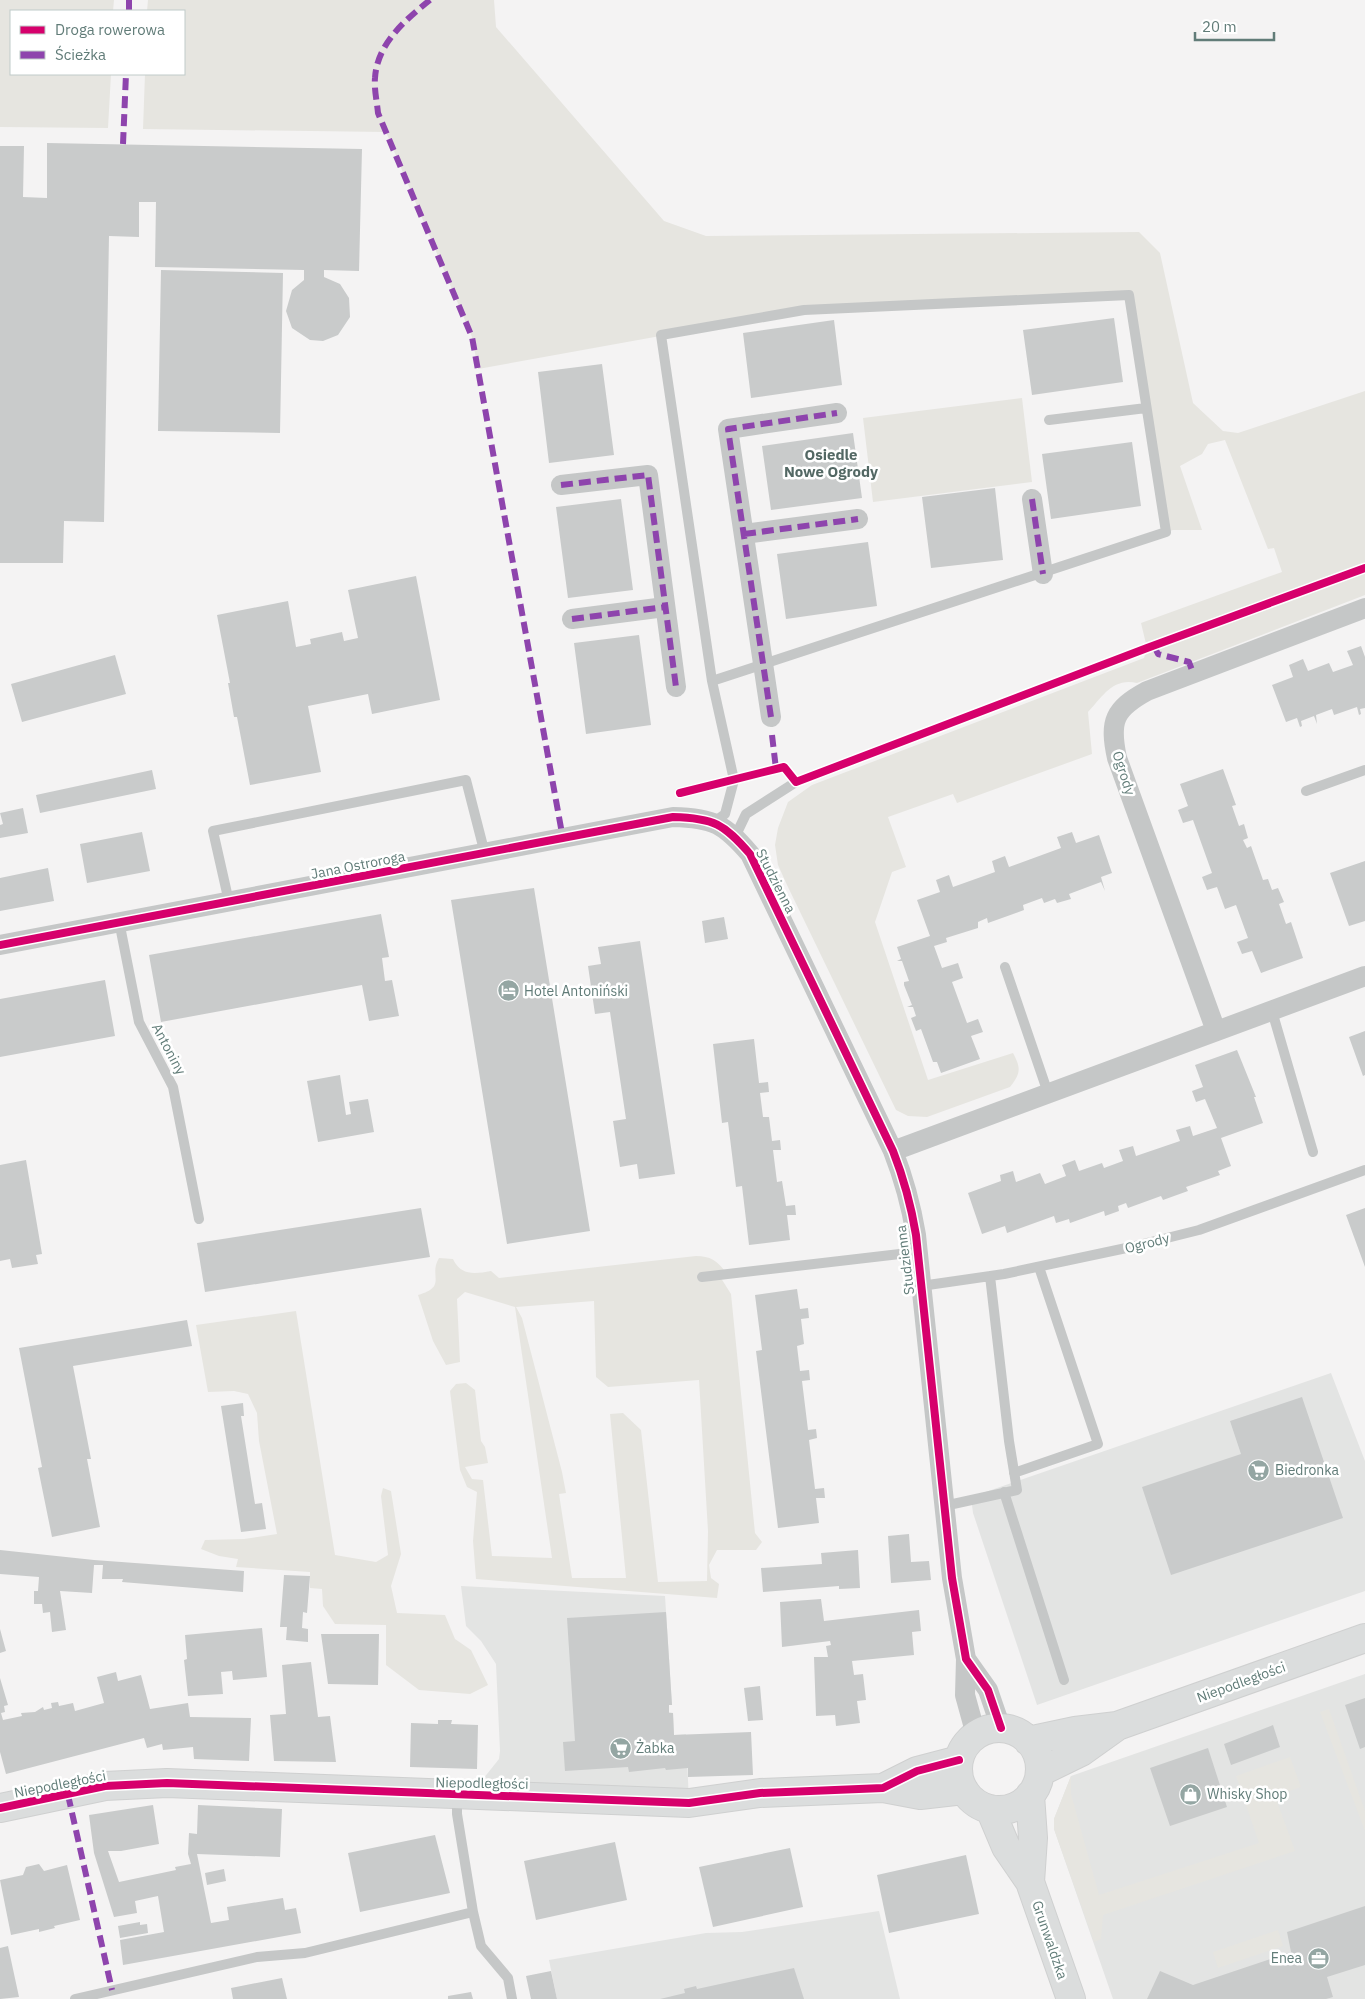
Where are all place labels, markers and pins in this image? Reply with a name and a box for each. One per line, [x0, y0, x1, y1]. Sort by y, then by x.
hotel icon: Hotel Antoniński [496, 979, 520, 1003]
place label: Hotel Antoniński [524, 982, 628, 1000]
supermarket icon: Biedronka [1247, 1458, 1271, 1482]
place label: Biedronka [1275, 1461, 1340, 1479]
supermarket icon: Żabka [608, 1736, 632, 1760]
place label: Żabka [636, 1739, 675, 1757]
shop icon: Whisky Shop [1179, 1782, 1203, 1806]
place label: Whisky Shop [1207, 1785, 1287, 1803]
office icon: Enea [1306, 1946, 1330, 1970]
place label: Enea [1271, 1949, 1303, 1967]

